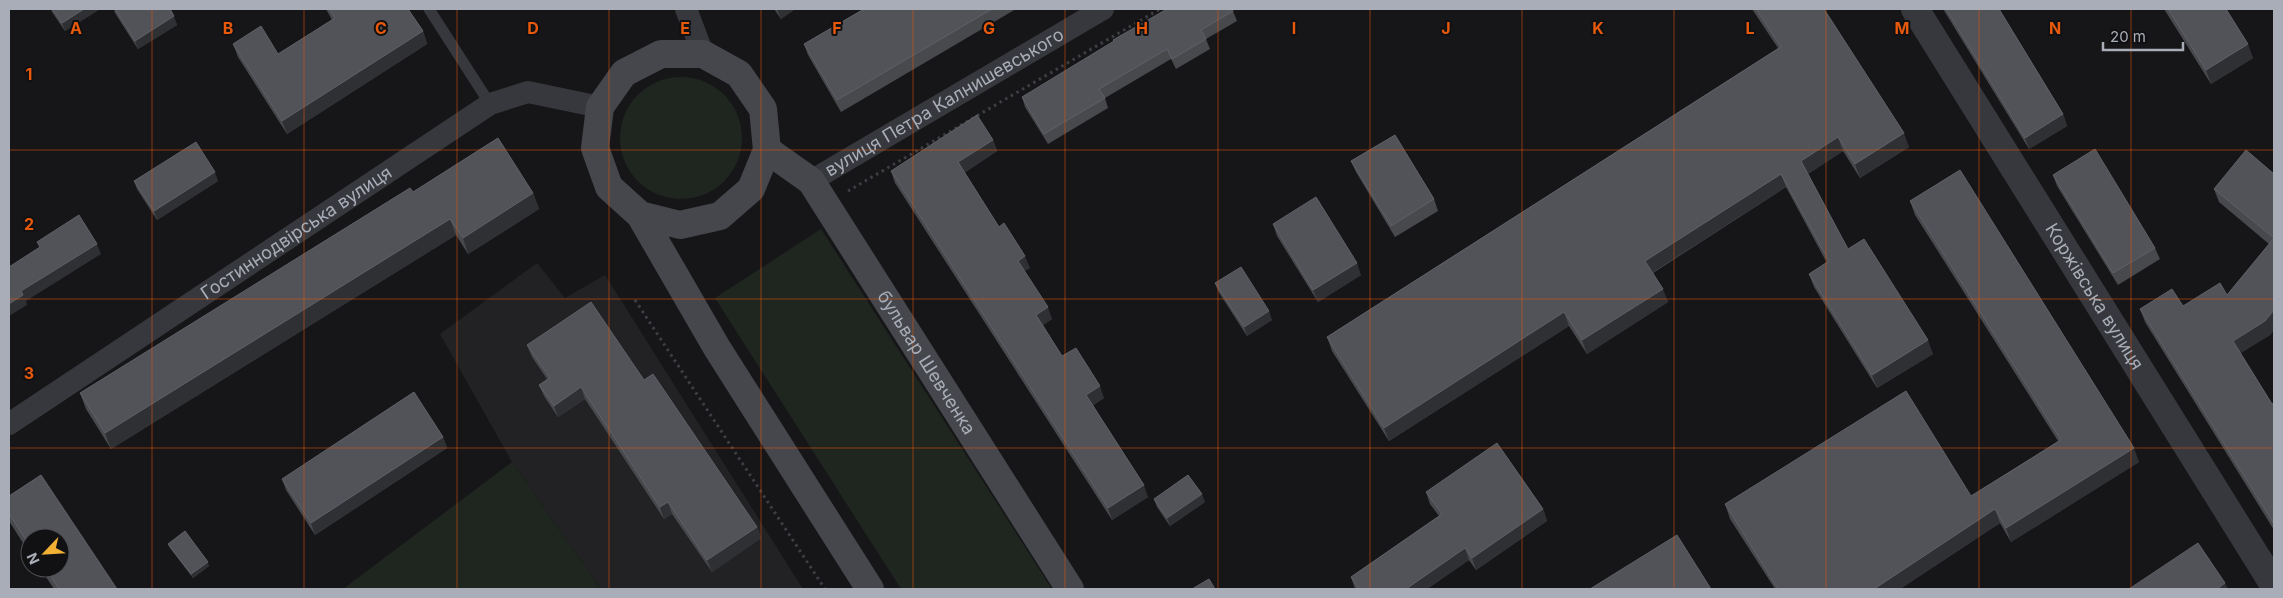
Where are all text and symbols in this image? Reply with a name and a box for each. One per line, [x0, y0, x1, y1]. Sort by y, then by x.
text: A [70, 18, 82, 38]
text: B [223, 18, 233, 38]
text: C [375, 18, 387, 38]
text: D [527, 18, 539, 38]
text: E [680, 18, 690, 38]
text: F [832, 18, 842, 38]
text: G [983, 18, 995, 38]
text: H [1136, 18, 1148, 38]
text: I [1292, 18, 1296, 38]
text: J [1441, 18, 1451, 38]
text: K [1592, 18, 1604, 38]
text: L [1745, 18, 1755, 38]
text: M [1895, 18, 1909, 38]
text: N [2049, 18, 2061, 38]
scale bar [2103, 20, 2183, 52]
street label: вулиця Петра Калнишевського [821, 23, 1067, 180]
text: 20 m [2110, 27, 2146, 46]
text: 1 [26, 64, 32, 84]
street label: Гостиннодвірська вулиця [197, 161, 395, 304]
text: 2 [24, 214, 34, 234]
street label: Коржівська вулиця [2041, 219, 2148, 373]
street label: бульвар Шевченка [873, 287, 980, 438]
text: 3 [24, 363, 34, 383]
north arrow [20, 528, 70, 578]
text: N [23, 550, 43, 567]

